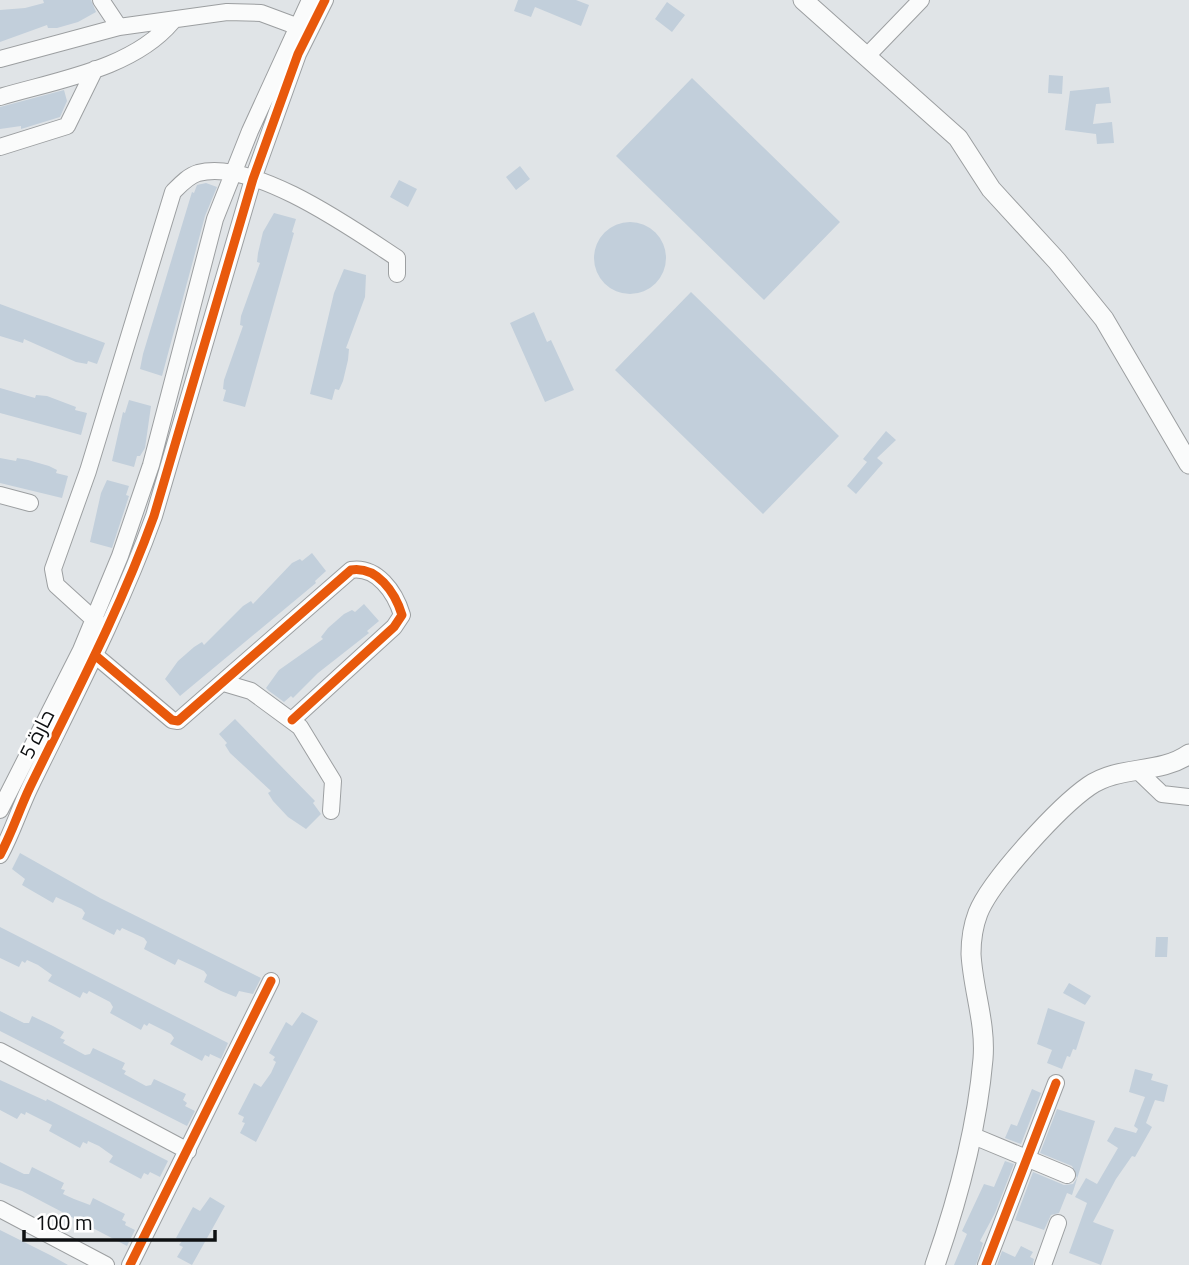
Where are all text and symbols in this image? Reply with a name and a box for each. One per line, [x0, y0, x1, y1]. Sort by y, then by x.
street label: حارة 5 [10, 703, 62, 764]
scale bar [24, 1198, 215, 1242]
text: 100 m [35, 1206, 92, 1238]

